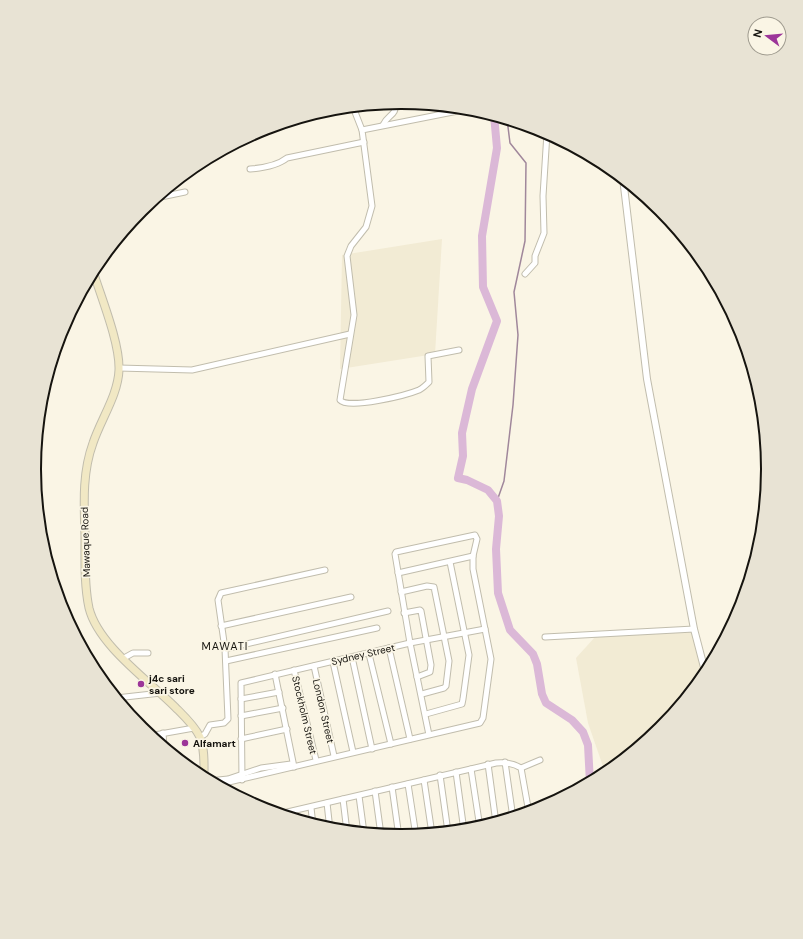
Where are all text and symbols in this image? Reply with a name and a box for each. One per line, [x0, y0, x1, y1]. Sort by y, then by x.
north arrow [747, 16, 787, 56]
text: N [750, 27, 765, 39]
street label: Mawaque Road [78, 507, 93, 577]
district label: MAWATI [202, 639, 248, 653]
street label: Sydney Street [330, 641, 396, 668]
place label: j4c sari sari store [148, 672, 195, 697]
street label: Stockholm Street [289, 675, 320, 756]
street label: London Street [310, 678, 337, 745]
marker: j4c sari sari store [136, 679, 146, 689]
place label: Alfamart [193, 737, 236, 750]
marker: Alfamart [180, 738, 190, 748]

